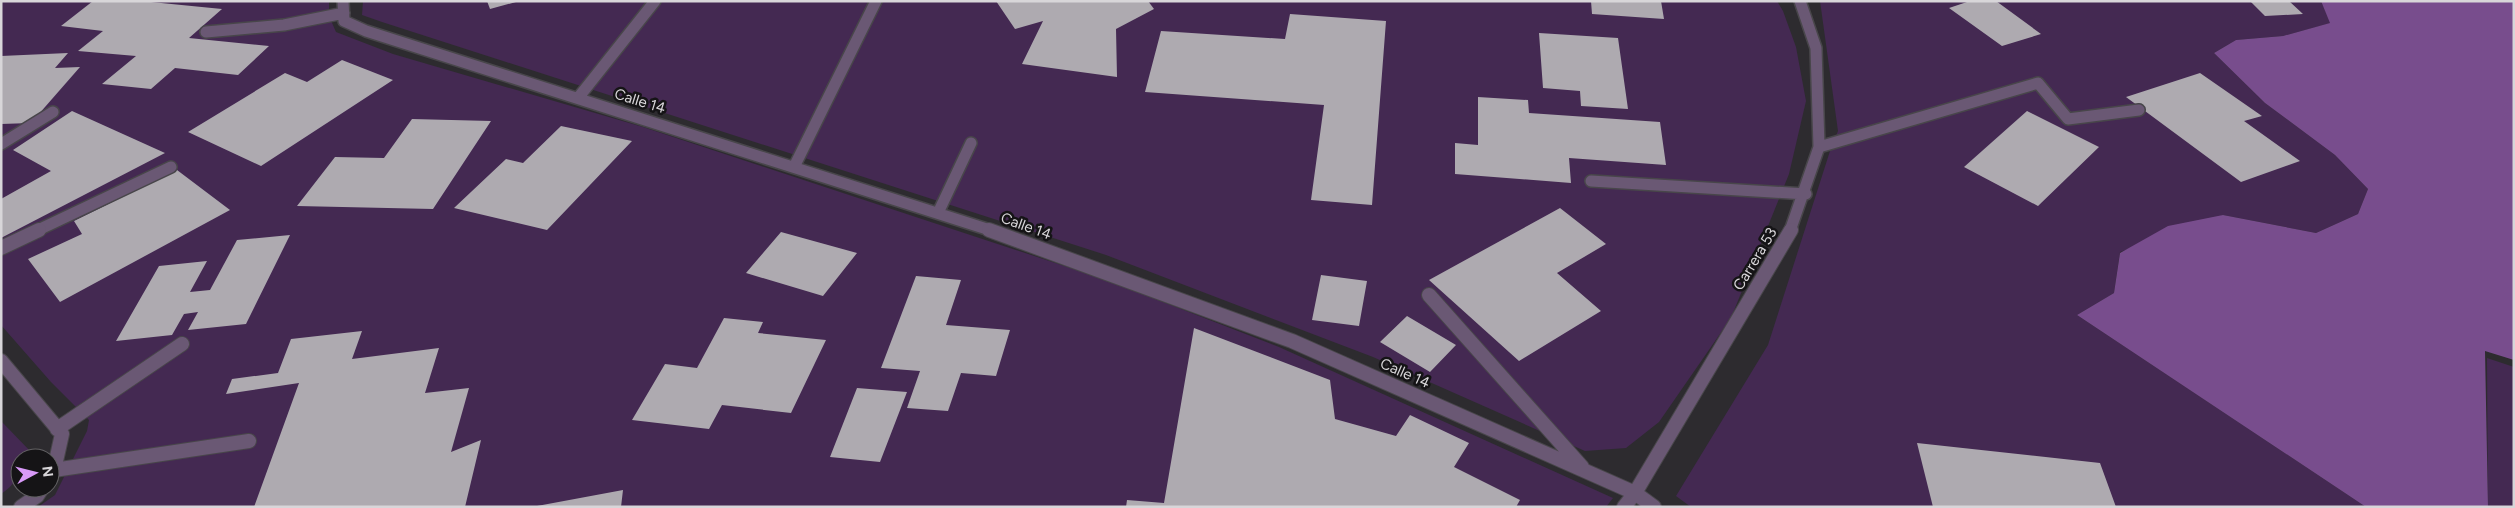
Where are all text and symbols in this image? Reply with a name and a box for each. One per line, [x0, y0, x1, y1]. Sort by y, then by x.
street label: Calle 14 [612, 85, 668, 117]
street label: Calle 14 [998, 209, 1054, 243]
street label: Carrera 53 [1729, 224, 1781, 294]
street label: Calle 14 [1377, 354, 1433, 392]
north arrow [10, 448, 60, 498]
text: N [38, 465, 57, 478]

